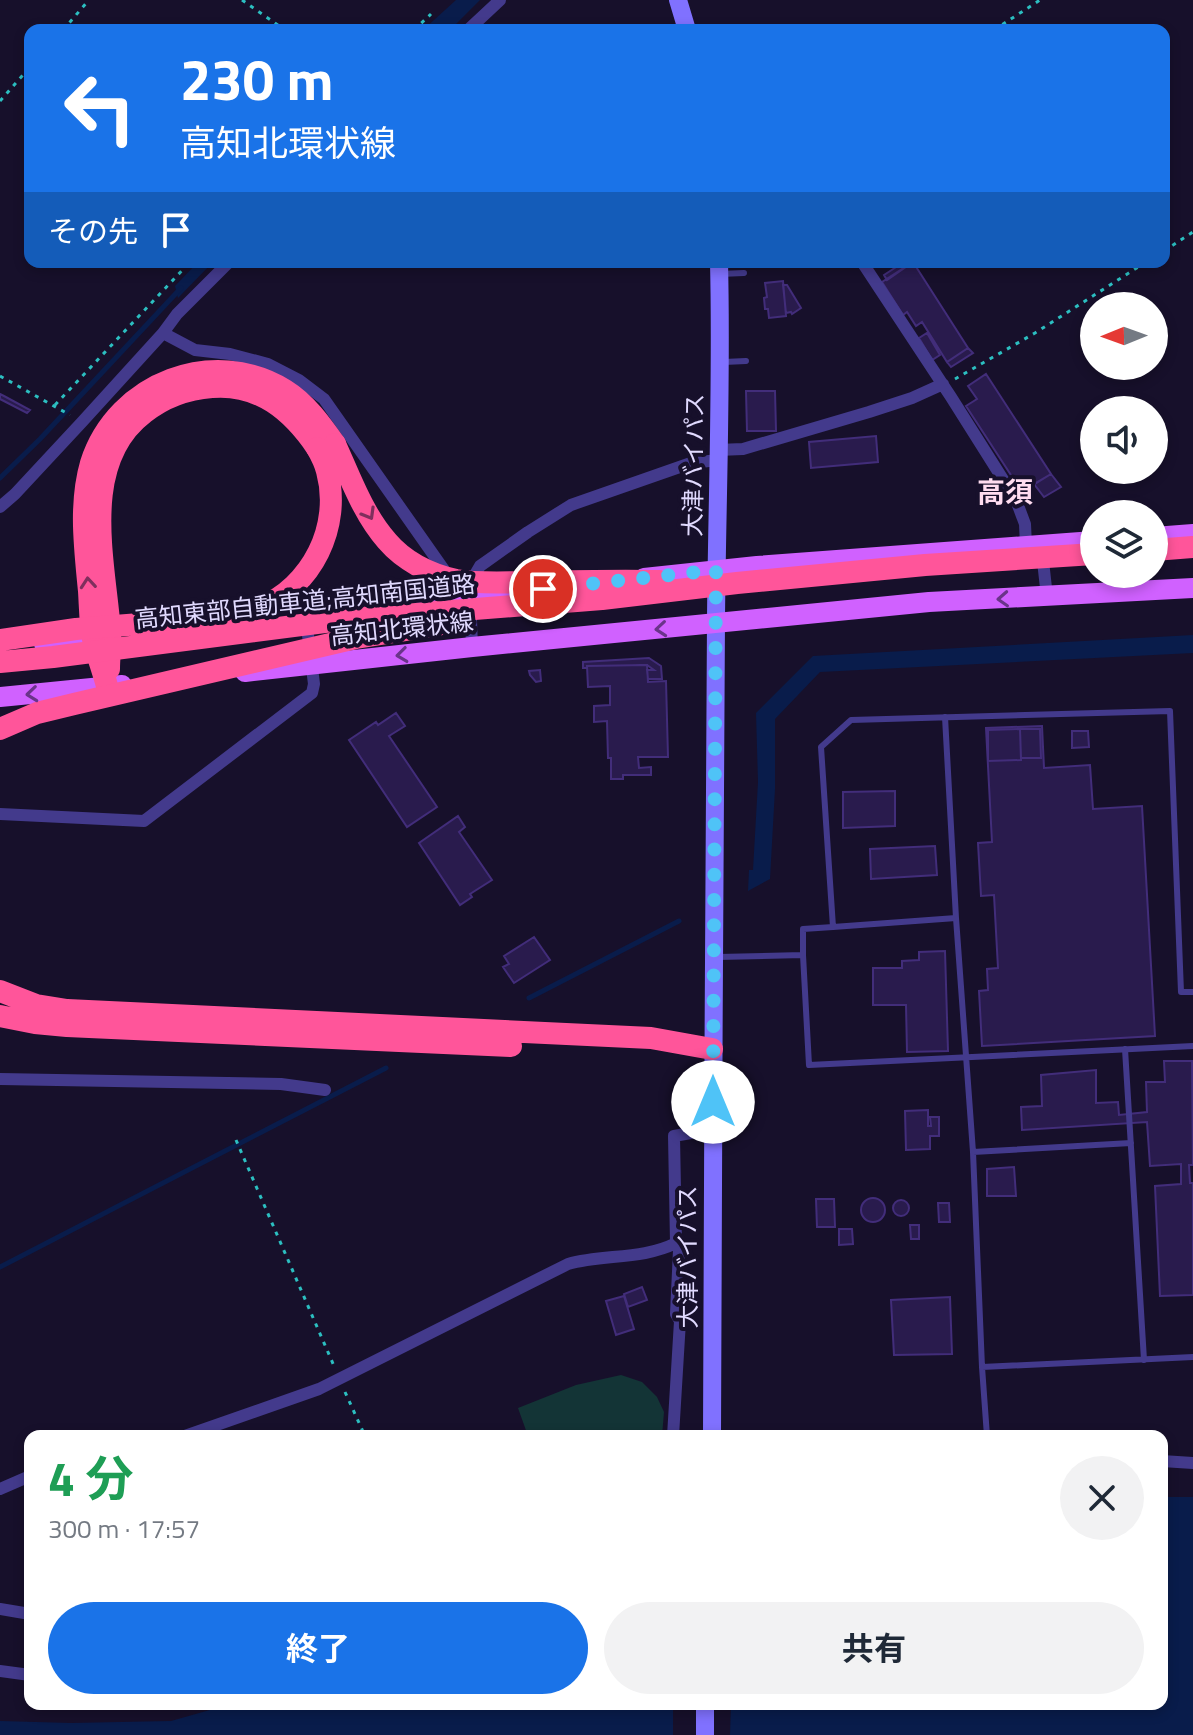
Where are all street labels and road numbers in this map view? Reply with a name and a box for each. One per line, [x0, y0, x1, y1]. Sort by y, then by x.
street label: 大津バイパス [674, 393, 712, 537]
street label: 高知東部自動車道;高知南国道路 [133, 565, 477, 637]
street label: 高知北環状線 [328, 603, 475, 653]
street label: 大津バイパス [669, 1185, 705, 1329]

